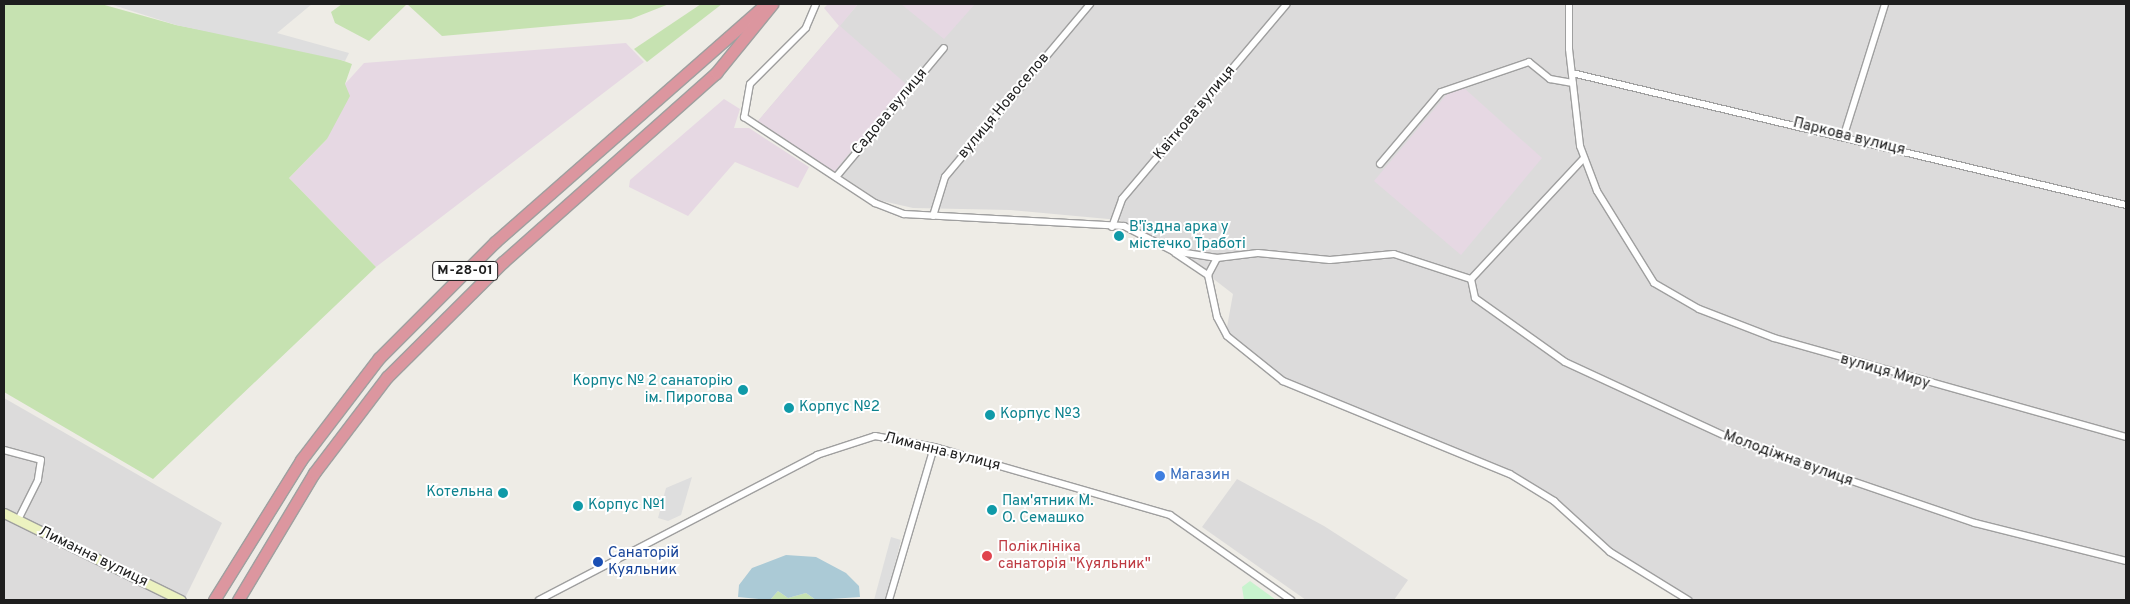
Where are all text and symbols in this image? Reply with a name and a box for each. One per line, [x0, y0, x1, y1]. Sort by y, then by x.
street label: вулиця Новоселов [954, 49, 1054, 163]
street label: Квіткова вулиця [1150, 62, 1240, 164]
street label: Садова вулиця [848, 65, 932, 159]
street label: Паркова вулиця [1791, 114, 1907, 160]
place label: В'їздна арка у містечко Тработі [1129, 218, 1246, 253]
marker: В'їздна арка у містечко Тработі [1113, 230, 1125, 242]
road number: М-28-01 [431, 260, 499, 282]
street label: вулиця Миру [1838, 351, 1932, 393]
place label: Корпус № 2 санаторію ім. Пирогова [572, 372, 733, 407]
marker: Корпус № 2 санаторію ім. Пирогова [737, 384, 749, 396]
place label: Корпус №2 [799, 399, 880, 417]
marker: Корпус №2 [783, 402, 795, 414]
place label: Корпус №3 [1000, 406, 1081, 424]
marker: Корпус №3 [984, 409, 996, 421]
street label: Молодіжна вулиця [1721, 427, 1855, 491]
street label: Лиманна вулиця [882, 429, 1002, 475]
place label: Магазин [1170, 467, 1230, 485]
marker: Магазин [1154, 470, 1166, 482]
place label: Котельна [426, 484, 493, 502]
marker: Котельна [497, 487, 509, 499]
place label: Пам'ятник М. О. Семашко [1002, 492, 1094, 527]
place label: Корпус №1 [588, 497, 665, 515]
marker: Корпус №1 [572, 500, 584, 512]
marker: Пам'ятник М. О. Семашко [986, 504, 998, 516]
street label: Лиманна вулиця [35, 523, 151, 591]
place label: Поліклініка санаторія "Куяльник" [998, 538, 1151, 573]
place label: Санаторій Куяльник [608, 544, 679, 579]
marker: Поліклініка санаторія "Куяльник" [980, 549, 994, 563]
marker: Санаторій Куяльник [592, 556, 604, 568]

